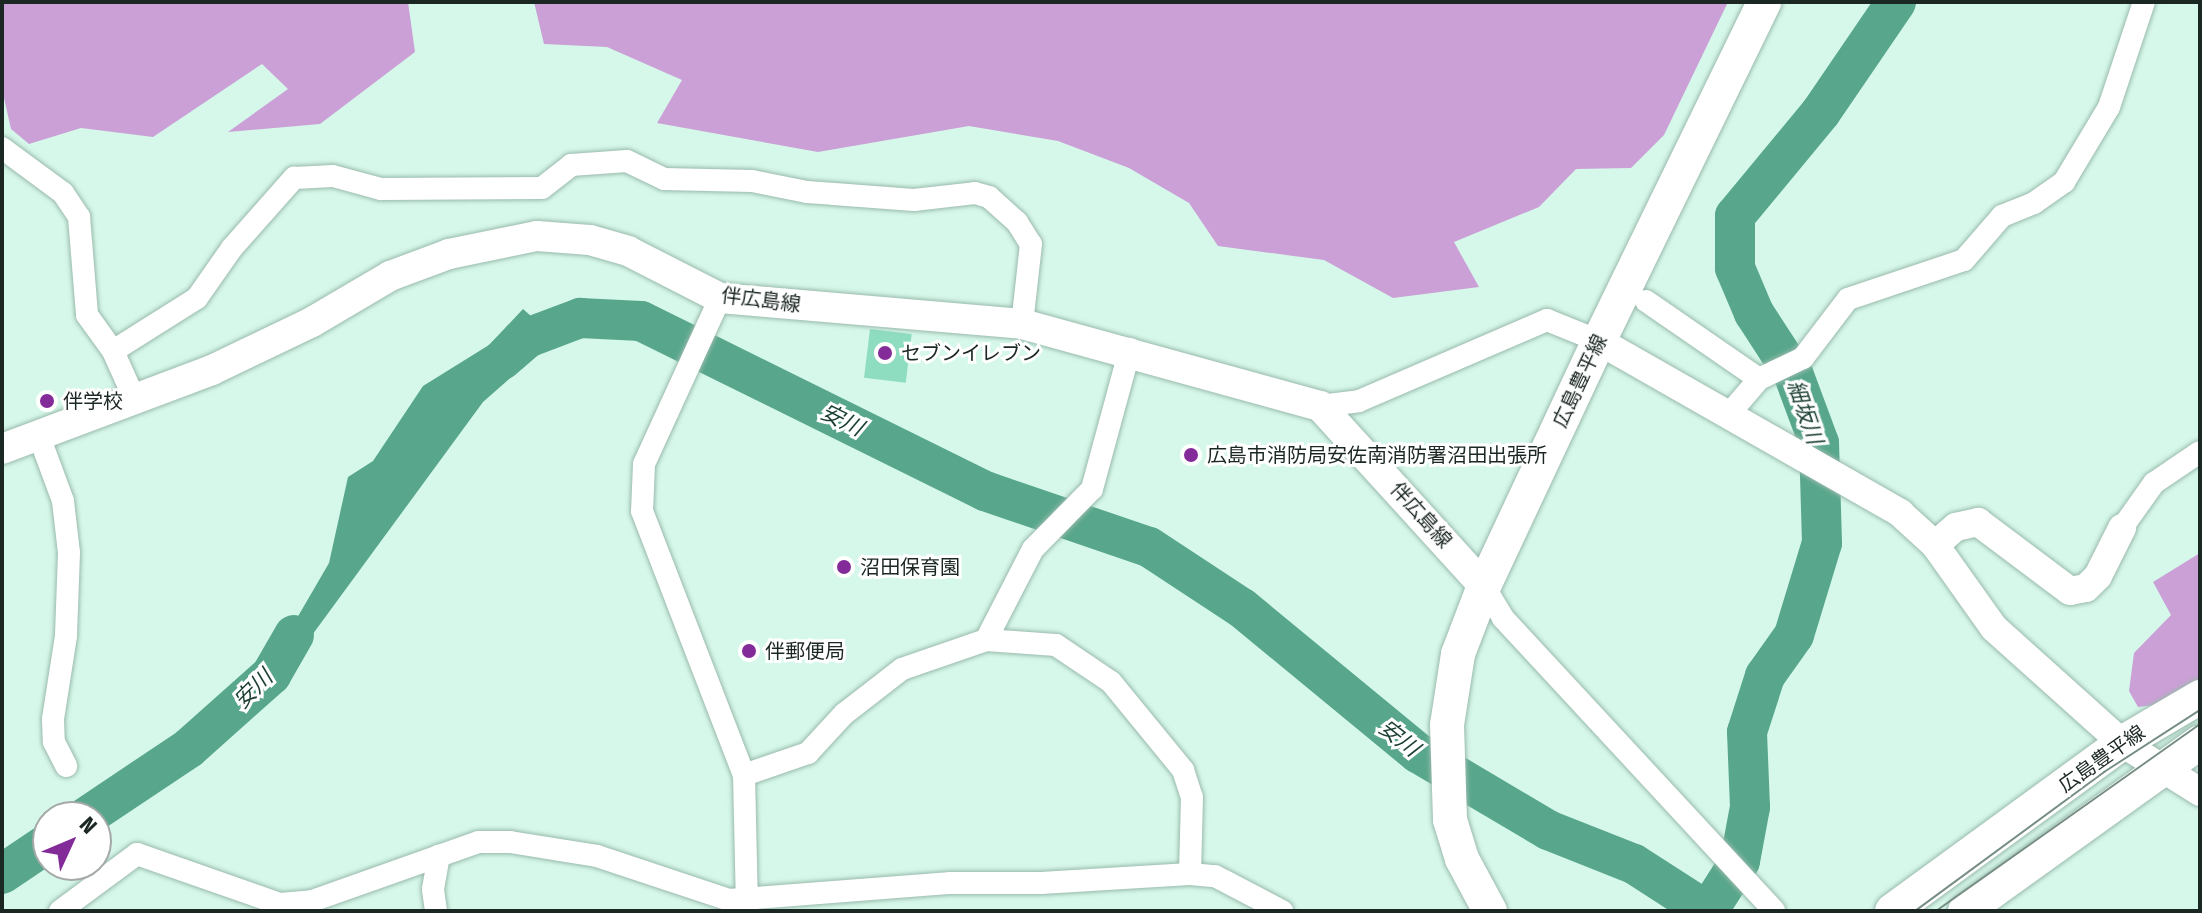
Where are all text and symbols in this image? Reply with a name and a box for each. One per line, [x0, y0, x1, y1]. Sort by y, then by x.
street label: 伴広島線 [720, 283, 802, 317]
street label: 広島豊平線 [1548, 331, 1612, 431]
place label: セブンイレブン [901, 341, 1041, 365]
marker: セブンイレブン [876, 344, 894, 362]
water label: 細坂川 [1782, 377, 1828, 447]
place label: 伴学校 [63, 389, 123, 413]
marker: 伴学校 [38, 392, 56, 410]
water label: 安川 [816, 398, 868, 442]
place label: 広島市消防局安佐南消防署沼田出張所 [1207, 443, 1547, 467]
marker: 広島市消防局安佐南消防署沼田出張所 [1182, 446, 1200, 464]
street label: 伴広島線 [1385, 477, 1457, 553]
place label: 沼田保育園 [860, 555, 960, 579]
marker: 沼田保育園 [835, 558, 853, 576]
place label: 伴郵便局 [765, 639, 845, 663]
marker: 伴郵便局 [740, 642, 758, 660]
water label: 安川 [228, 664, 278, 714]
water label: 安川 [1374, 714, 1424, 762]
street label: 広島豊平線 [2054, 720, 2150, 798]
north arrow [32, 801, 112, 881]
text: N [74, 811, 102, 839]

